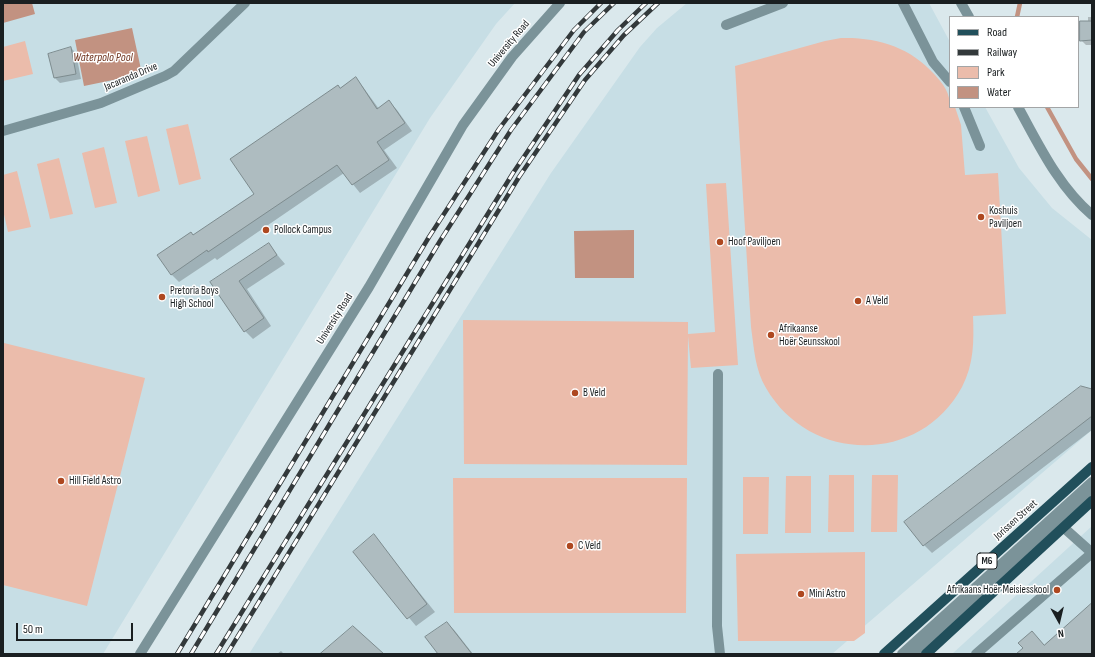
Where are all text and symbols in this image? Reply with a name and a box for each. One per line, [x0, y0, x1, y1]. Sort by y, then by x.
legend [949, 16, 1079, 108]
street label: University Road [485, 18, 533, 70]
text: Road [987, 25, 1007, 40]
text: Railway [987, 45, 1017, 60]
water label: Waterpolo Pool [73, 51, 133, 65]
street label: Jacaranda Drive [102, 60, 160, 94]
text: Park [987, 65, 1005, 80]
text: Water [987, 85, 1011, 100]
place label: Koshuis Paviljoen [989, 204, 1022, 230]
marker: Koshuis Paviljoen [976, 212, 986, 222]
place label: Pollock Campus [274, 223, 332, 237]
marker: Pollock Campus [261, 225, 271, 235]
place label: Hoof Paviljoen [728, 235, 781, 249]
marker: Hoof Paviljoen [715, 237, 725, 247]
place label: Pretoria Boys High School [170, 284, 219, 310]
street label: University Road [314, 291, 356, 347]
marker: Pretoria Boys High School [157, 292, 167, 302]
place label: A Veld [866, 294, 888, 308]
marker: A Veld [853, 296, 863, 306]
place label: Afrikaanse Hoër Seunsskool [779, 322, 840, 348]
marker: Afrikaanse Hoër Seunsskool [766, 330, 776, 340]
place label: B Veld [583, 386, 605, 400]
marker: B Veld [570, 388, 580, 398]
place label: Hill Field Astro [69, 474, 121, 488]
marker: Hill Field Astro [56, 476, 66, 486]
street label: Jorissen Street [992, 497, 1040, 543]
place label: C Veld [578, 539, 601, 553]
marker: C Veld [565, 541, 575, 551]
road number: M6 [977, 553, 997, 569]
place label: Afrikaans Hoër Meisiesskool [947, 583, 1049, 597]
marker: Afrikaans Hoër Meisiesskool [1052, 585, 1062, 595]
place label: Mini Astro [809, 587, 846, 601]
marker: Mini Astro [796, 589, 806, 599]
north arrow [1039, 601, 1079, 641]
scale bar [18, 615, 135, 641]
text: 50 m [23, 622, 43, 637]
text: N [1057, 627, 1065, 640]

